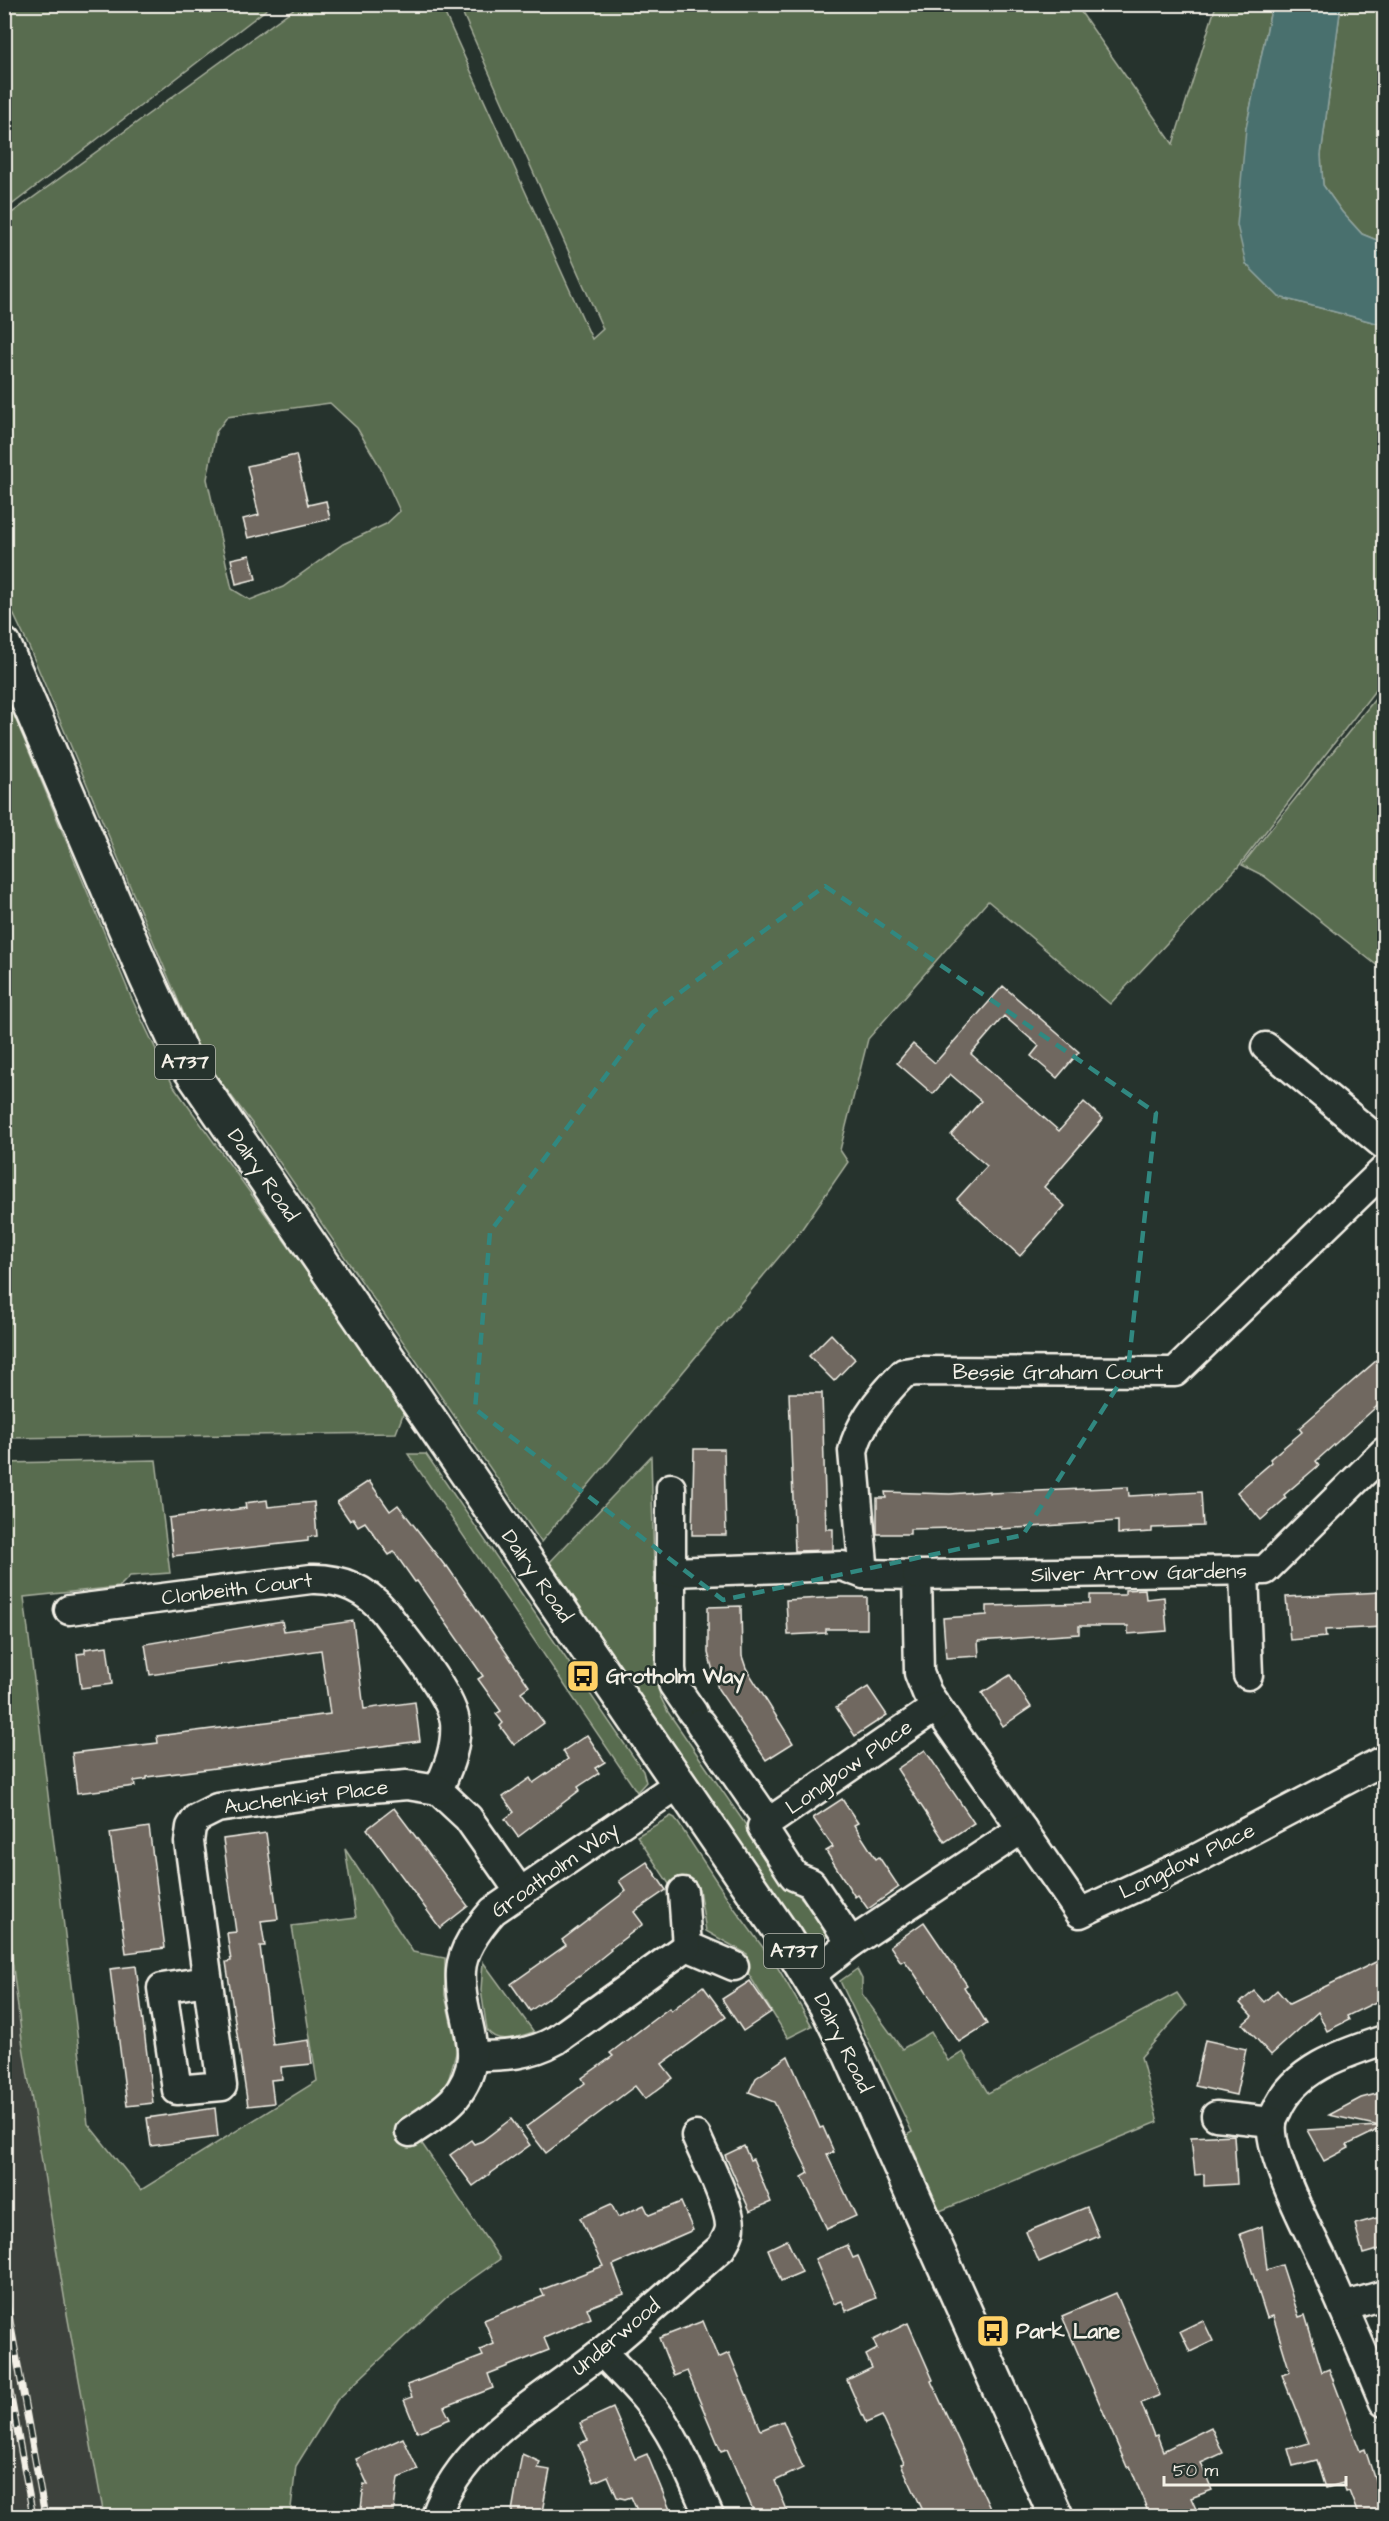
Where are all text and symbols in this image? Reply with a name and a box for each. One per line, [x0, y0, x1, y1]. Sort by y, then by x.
road number: A737 [155, 1045, 215, 1079]
street label: Dalry Road [219, 1123, 306, 1229]
street label: Bessie Graham Court [953, 1358, 1164, 1387]
street label: Dalry Road [493, 1524, 580, 1630]
street label: Silver Arrow Gardens [1031, 1557, 1247, 1589]
street label: Clonbeith Court [160, 1565, 314, 1613]
bus stop icon: Grotholm Way [565, 1658, 601, 1694]
place label: Grotholm Way [606, 1662, 745, 1694]
street label: Longbow Place [780, 1712, 919, 1823]
street label: Auchenkist Place [222, 1773, 390, 1821]
street label: Groatholm Way [486, 1815, 626, 1926]
street label: Longdow Place [1114, 1816, 1261, 1908]
road number: A737 [764, 1934, 824, 1968]
street label: Dalry Road [805, 1988, 880, 2099]
street label: Underwood [566, 2291, 667, 2383]
bus stop icon: Park Lane [975, 2313, 1011, 2349]
place label: Park Lane [1016, 2317, 1121, 2346]
scale bar [1164, 2449, 1346, 2487]
text: 50 m [1173, 2458, 1218, 2483]

